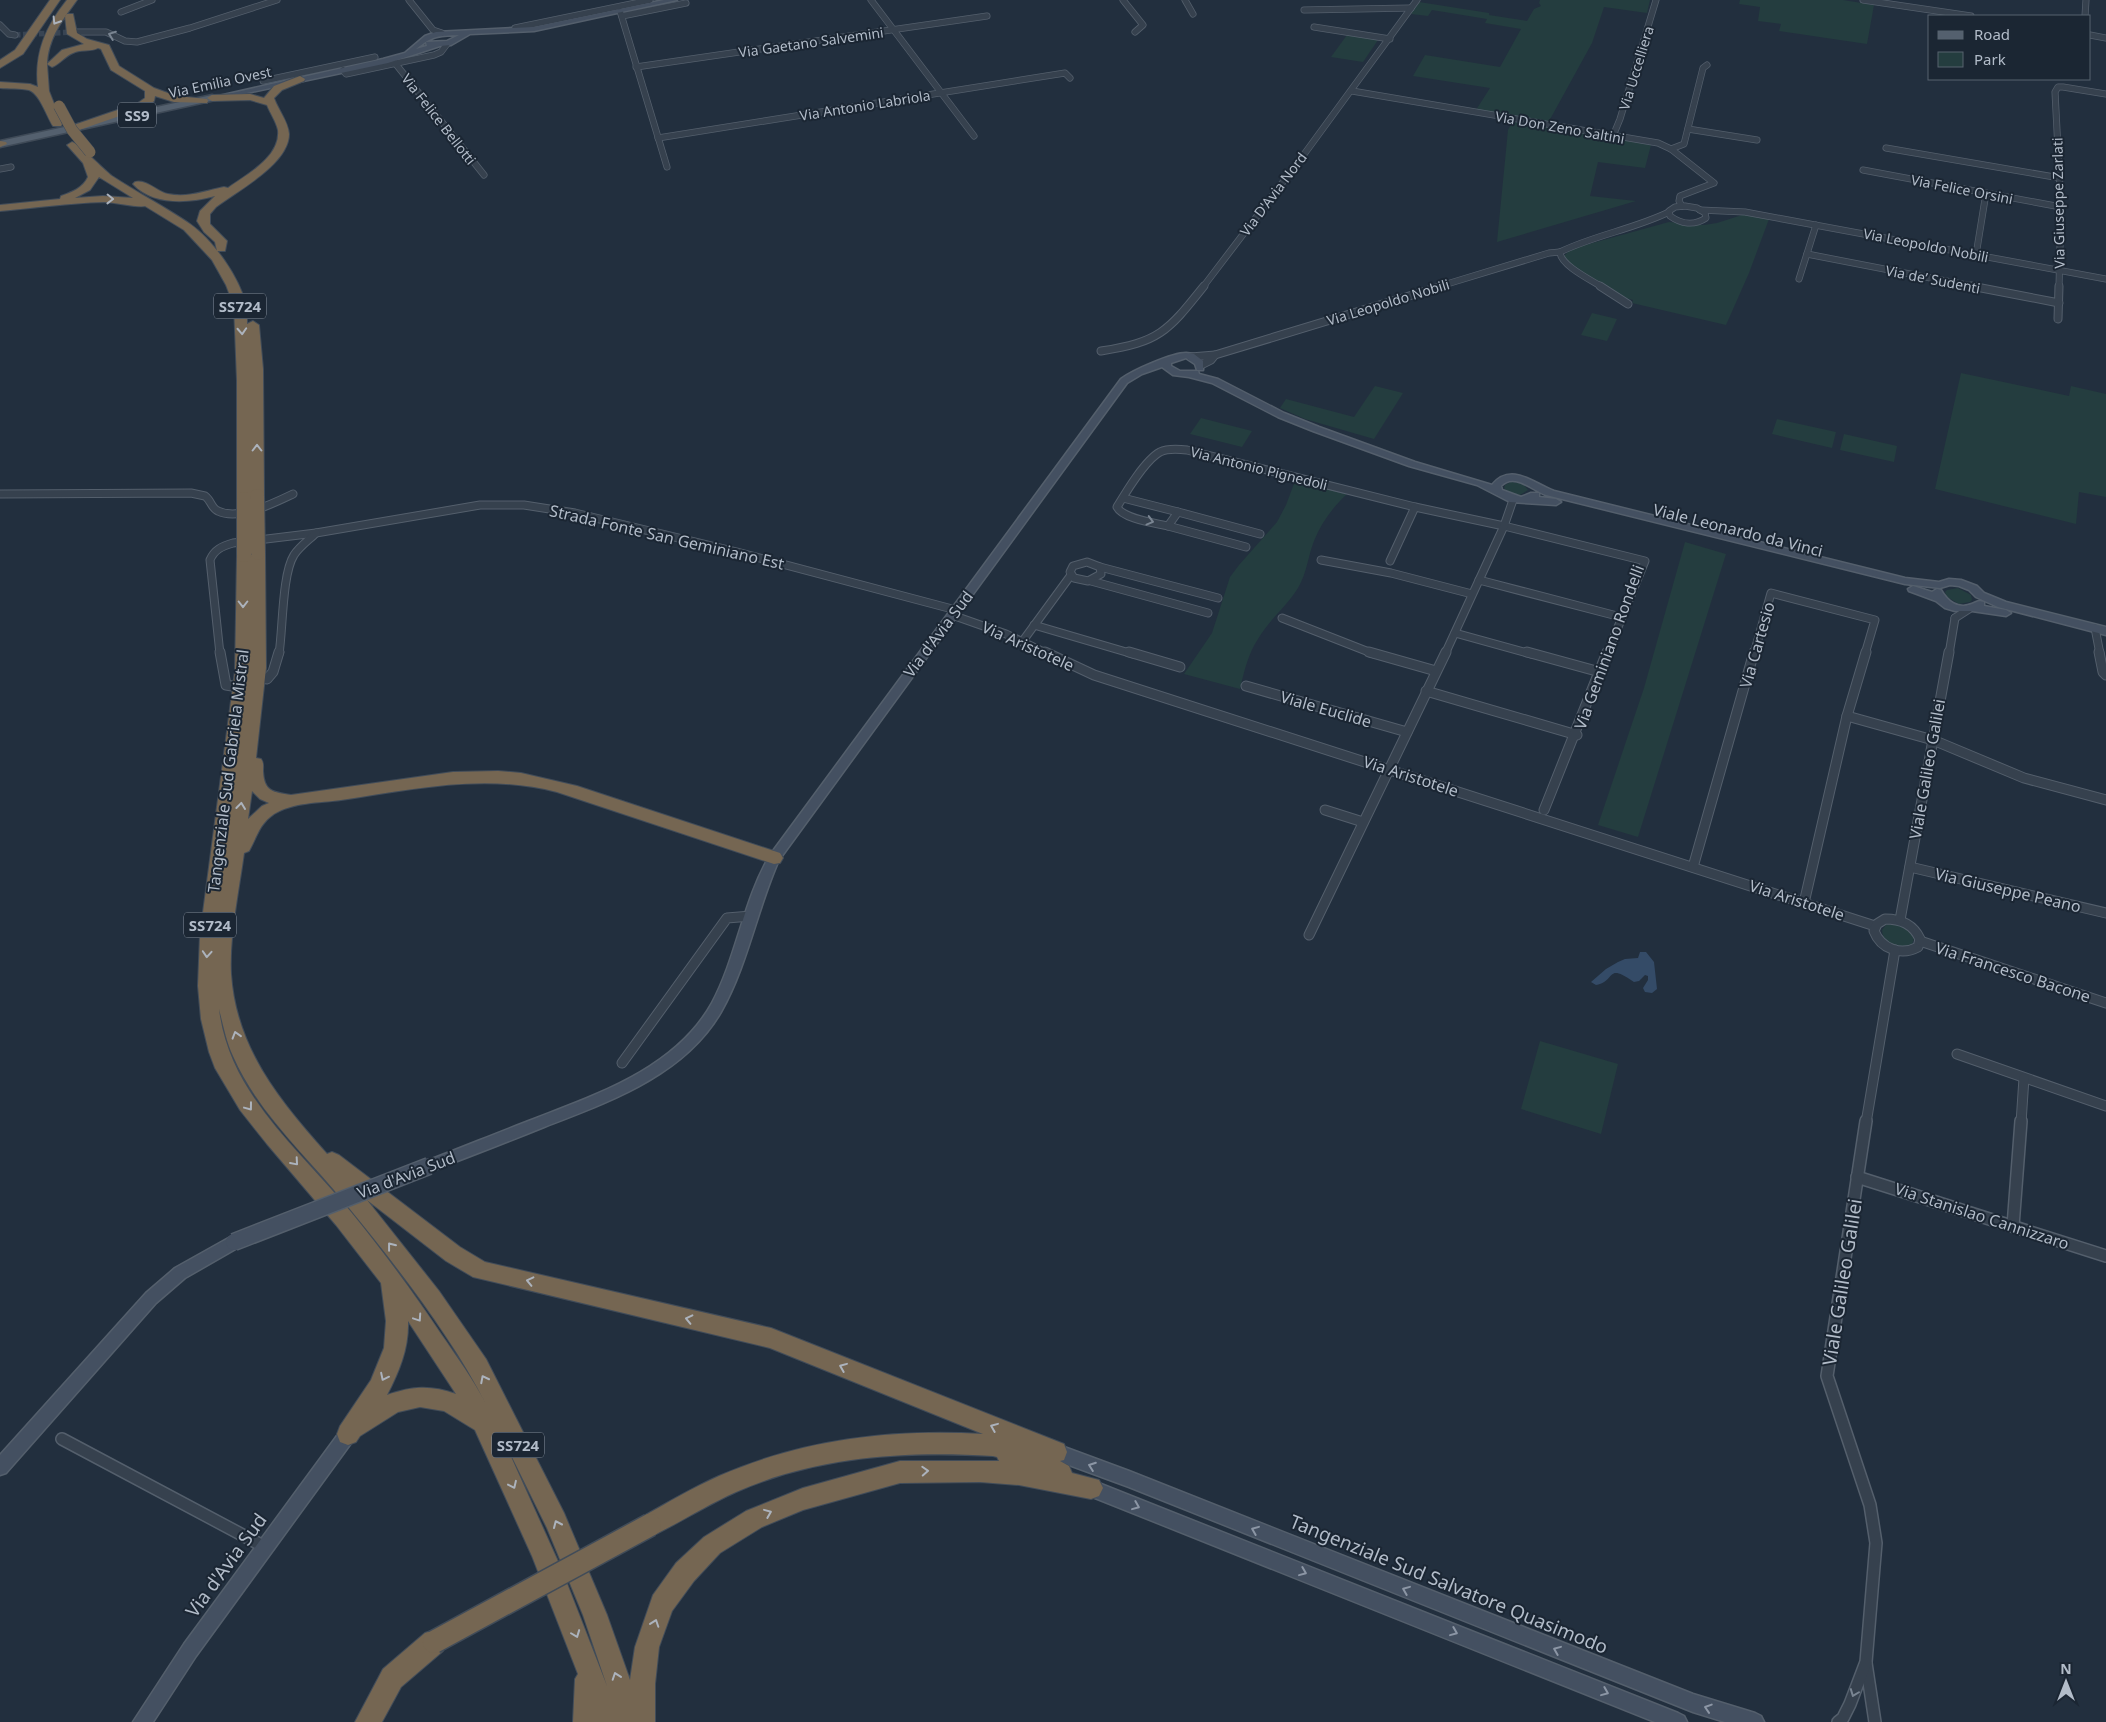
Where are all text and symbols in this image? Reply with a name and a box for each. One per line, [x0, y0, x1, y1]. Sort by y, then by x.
legend [1928, 15, 2091, 80]
one-way arrow [53, 16, 62, 25]
street label: Via Gaetano Salvemini [737, 22, 885, 62]
street label: Via Uccelliera [1614, 24, 1658, 112]
text: Road [1974, 24, 2010, 44]
one-way arrow [108, 31, 117, 41]
text: Park [1974, 49, 2006, 69]
street label: Via Emilia Ovest [167, 62, 273, 102]
street label: Via Felice Bellotti [397, 70, 481, 168]
street label: Via Antonio Labriola [798, 85, 932, 125]
road number: SS9 [118, 102, 156, 128]
street label: Via Don Zeno Saltini [1494, 106, 1626, 148]
street label: Via Giuseppe Zarlati [2047, 137, 2069, 269]
street label: Via D'Avia Nord [1235, 148, 1311, 240]
street label: Via Felice Orsini [1909, 170, 2015, 208]
one-way arrow [106, 194, 114, 204]
street label: Via Leopoldo Nobili [1862, 224, 1990, 266]
street label: Via de’ Sudenti [1884, 261, 1982, 297]
street label: Via Leopoldo Nobili [1324, 274, 1452, 330]
road number: SS724 [214, 294, 266, 318]
one-way arrow [236, 328, 247, 336]
street label: Via Antonio Pignedoli [1189, 442, 1329, 494]
one-way arrow [252, 443, 262, 451]
street label: Viale Leonardo da Vinci [1651, 498, 1825, 562]
street label: Strada Fonte San Geminiano Est [547, 499, 787, 575]
one-way arrow [1145, 516, 1153, 526]
street label: Via Geminiano Rondelli [1569, 561, 1649, 733]
street label: Via d'Avia Sud [898, 586, 978, 682]
street label: Via Cartesio [1734, 599, 1780, 691]
one-way arrow [238, 600, 248, 608]
street label: Via Aristotele [978, 616, 1078, 676]
street label: Tangenziale Sud Gabriela Mistral [202, 648, 254, 894]
street label: Viale Euclide [1278, 686, 1374, 732]
street label: Viale Galileo Galilei [1904, 697, 1950, 841]
street label: Via Aristotele [1361, 750, 1461, 802]
one-way arrow [235, 802, 246, 810]
street label: Via Giuseppe Peano [1933, 862, 2083, 918]
street label: Via Aristotele [1747, 874, 1847, 926]
road number: SS724 [184, 912, 236, 938]
street label: Via Francesco Bacone [1933, 937, 2093, 1007]
one-way arrow [202, 950, 213, 958]
one-way arrow [231, 1032, 241, 1040]
one-way arrow [244, 1101, 252, 1110]
street label: Via d'Avia Sud [354, 1146, 458, 1204]
one-way arrow [289, 1157, 298, 1166]
street label: Via Stanislao Cannizzaro [1892, 1177, 2072, 1255]
street label: Viale Galileo Galilei [1816, 1197, 1868, 1367]
one-way arrow [389, 1243, 397, 1252]
one-way arrow [527, 1277, 535, 1287]
one-way arrow [412, 1313, 421, 1322]
one-way arrow [684, 1314, 693, 1325]
one-way arrow [839, 1363, 848, 1373]
one-way arrow [380, 1371, 390, 1380]
one-way arrow [480, 1375, 491, 1384]
one-way arrow [990, 1423, 999, 1434]
road number: SS724 [492, 1432, 544, 1458]
one-way arrow [1089, 1462, 1097, 1472]
one-way arrow [921, 1466, 929, 1477]
one-way arrow [506, 1480, 517, 1489]
one-way arrow [1131, 1500, 1140, 1510]
street label: Via d'Avia Sud [179, 1508, 273, 1622]
street label: Tangenziale Sud Salvatore Quasimodo [1286, 1508, 1612, 1660]
one-way arrow [764, 1509, 772, 1519]
one-way arrow [553, 1520, 563, 1529]
one-way arrow [1251, 1526, 1260, 1536]
one-way arrow [1298, 1566, 1307, 1577]
one-way arrow [1402, 1586, 1411, 1596]
one-way arrow [649, 1619, 659, 1627]
one-way arrow [1450, 1626, 1458, 1636]
one-way arrow [570, 1630, 580, 1638]
one-way arrow [1553, 1646, 1562, 1656]
north arrow [2041, 1657, 2091, 1707]
text: N [2060, 1659, 2072, 1678]
one-way arrow [612, 1672, 622, 1681]
one-way arrow [1601, 1686, 1609, 1696]
one-way arrow [1850, 1688, 1860, 1697]
one-way arrow [1705, 1704, 1713, 1714]

